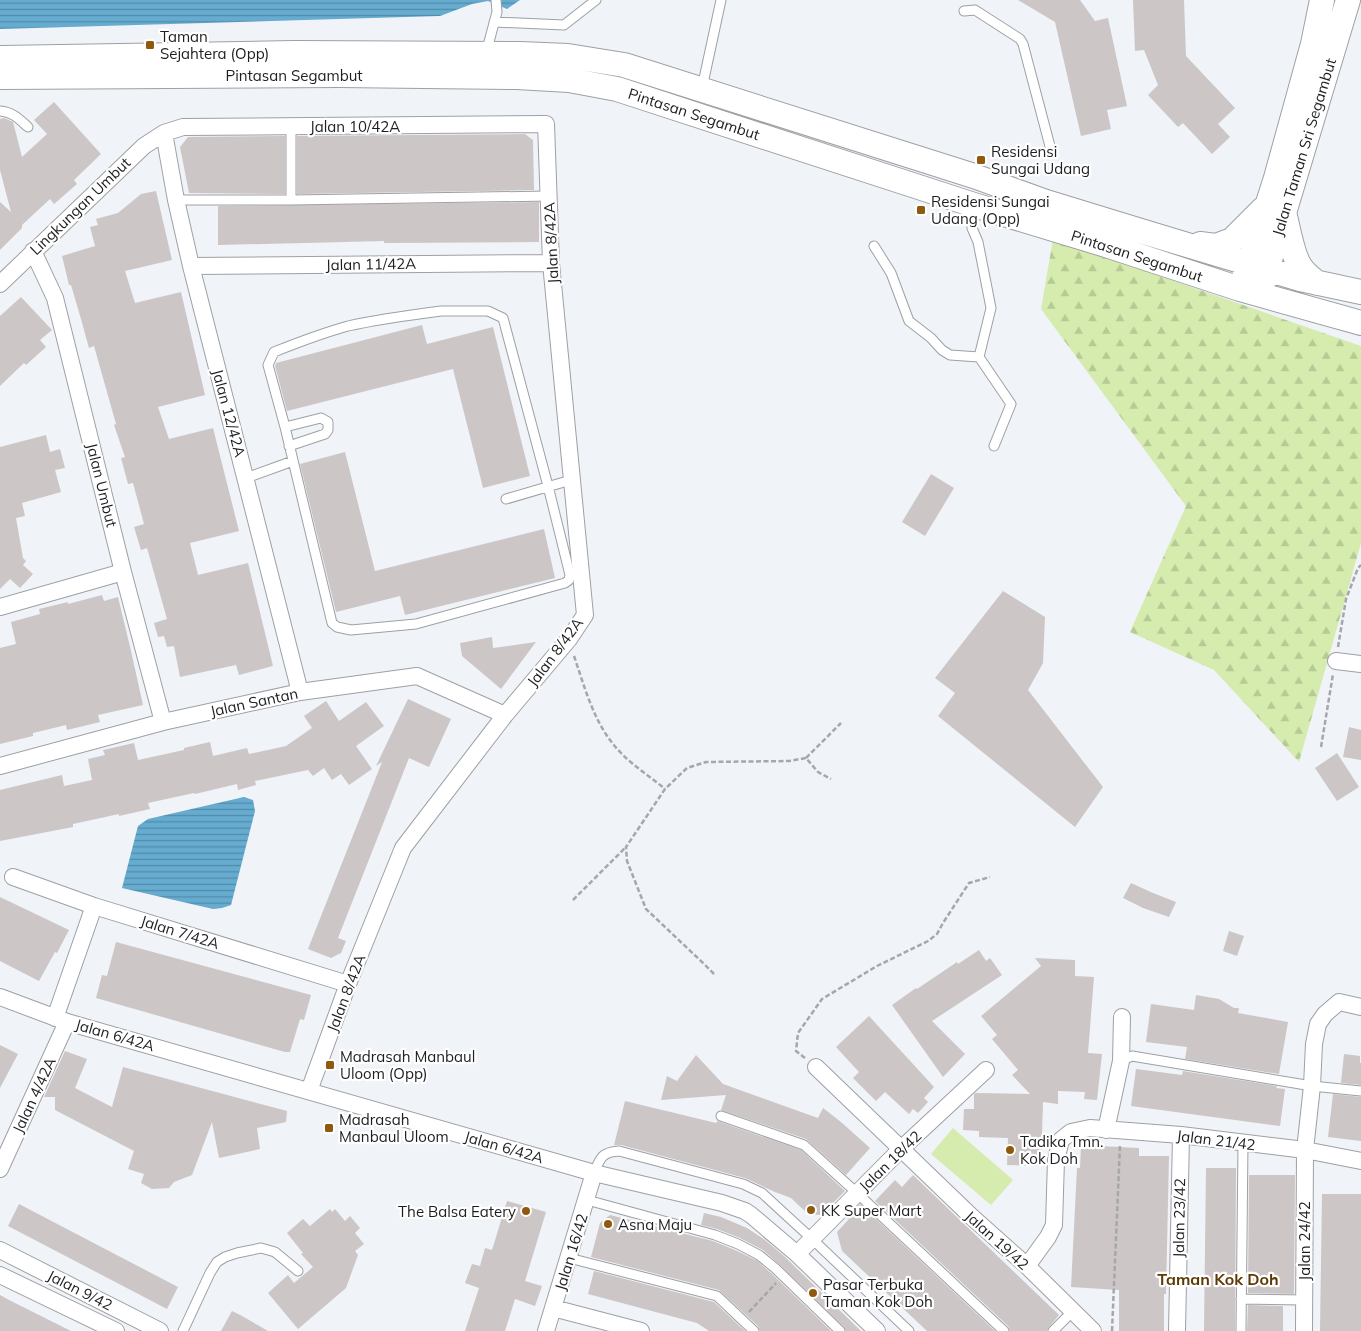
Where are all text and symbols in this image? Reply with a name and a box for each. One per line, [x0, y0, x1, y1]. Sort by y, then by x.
place label: Taman Sejahtera (Opp) [160, 27, 269, 63]
marker: Taman Sejahtera (Opp) [144, 39, 156, 51]
street label: Jalan Taman Sri Segambut [1268, 56, 1340, 238]
street label: Pintasan Segambut [225, 66, 363, 85]
street label: Pintasan Segambut [626, 84, 762, 144]
street label: Jalan 10/42A [310, 117, 400, 136]
place label: Residensi Sungai Udang [991, 142, 1090, 178]
street label: Lingkungan Umbut [26, 153, 134, 259]
marker: Residensi Sungai Udang [975, 154, 987, 166]
place label: Residensi Sungai Udang (Opp) [931, 192, 1050, 228]
street label: Jalan 8/42A [539, 202, 563, 284]
marker: Residensi Sungai Udang (Opp) [915, 204, 927, 216]
street label: Pintasan Segambut [1069, 226, 1205, 286]
street label: Jalan 11/42A [326, 254, 416, 274]
street label: Jalan 12/42A [208, 367, 250, 459]
street label: Jalan Umbut [82, 441, 122, 529]
street label: Jalan 8/42A [523, 614, 587, 690]
street label: Jalan Santan [208, 683, 300, 721]
street label: Jalan 7/42A [138, 911, 222, 953]
street label: Jalan 8/42A [323, 952, 369, 1034]
street label: Jalan 6/42A [73, 1015, 157, 1055]
place label: Madrasah Manbaul Uloom (Opp) [340, 1047, 475, 1083]
street label: Jalan 4/42A [8, 1054, 60, 1136]
marker: Madrasah Manbaul Uloom (Opp) [324, 1059, 336, 1071]
place label: Madrasah Manbaul Uloom [339, 1110, 449, 1146]
marker: Madrasah Manbaul Uloom [323, 1122, 335, 1134]
street label: Jalan 21/42 [1175, 1126, 1257, 1154]
street label: Jalan 6/42A [462, 1127, 546, 1167]
street label: Jalan 18/42 [855, 1127, 925, 1195]
place label: Tadika Tmn. Kok Doh [1020, 1132, 1103, 1168]
marker: Tadika Tmn. Kok Doh [1004, 1144, 1016, 1156]
street label: Jalan 23/42 [1169, 1178, 1189, 1258]
place label: KK Super Mart [821, 1201, 921, 1220]
street label: Jalan 24/42 [1295, 1201, 1314, 1281]
place label: The Balsa Eatery [398, 1202, 516, 1221]
marker: KK Super Mart [805, 1204, 817, 1216]
marker: The Balsa Eatery [520, 1205, 532, 1217]
street label: Jalan 19/42 [961, 1206, 1033, 1274]
street label: Jalan 16/42 [550, 1211, 592, 1293]
place label: Asna Maju [618, 1215, 692, 1234]
marker: Asna Maju [602, 1218, 614, 1230]
street label: Jalan 9/42 [44, 1266, 116, 1314]
district label: Taman Kok Doh [1157, 1269, 1279, 1289]
place label: Pasar Terbuka Taman Kok Doh [823, 1275, 933, 1311]
marker: Pasar Terbuka Taman Kok Doh [807, 1287, 819, 1299]

